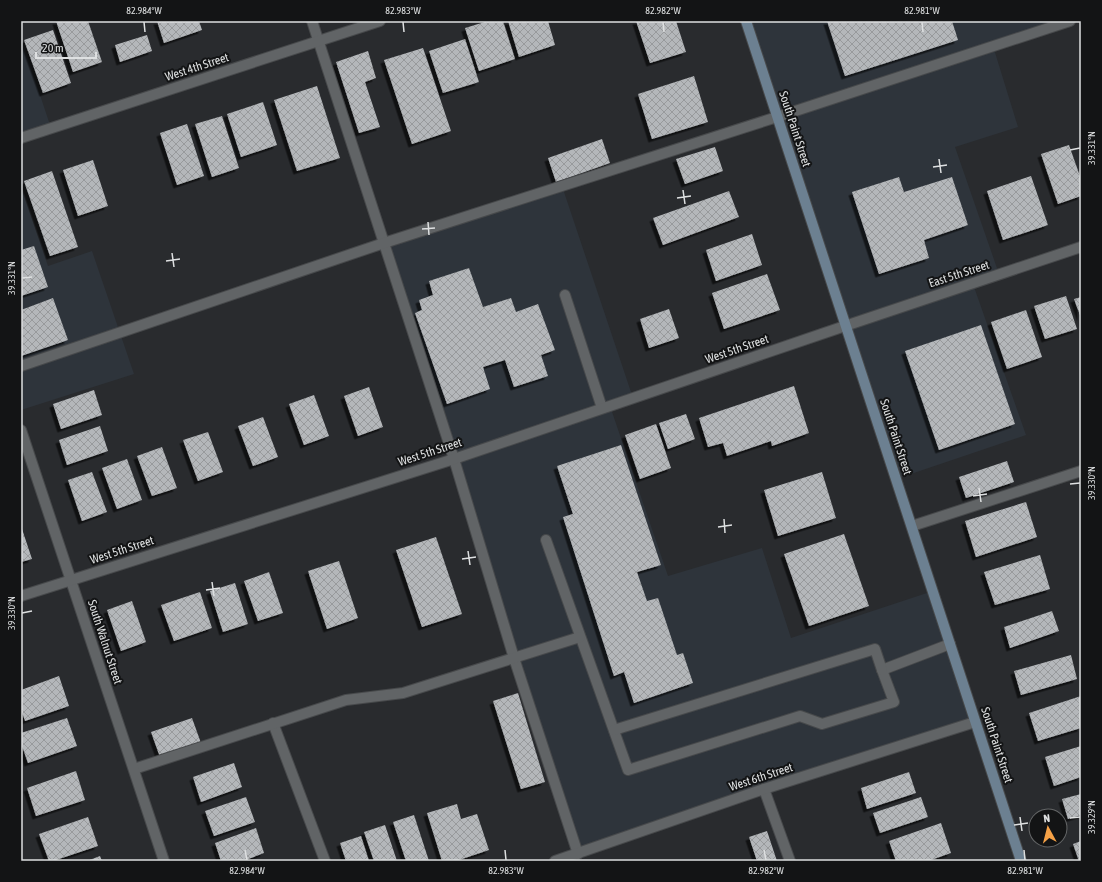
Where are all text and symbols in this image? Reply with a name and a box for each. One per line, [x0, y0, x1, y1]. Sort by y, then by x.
text: 82.984°W [126, 5, 162, 16]
text: 82.983°W [385, 5, 421, 16]
text: 82.982°W [645, 5, 681, 16]
text: 82.981°W [904, 5, 940, 16]
scale bar [36, 34, 96, 60]
text: 20 m [42, 41, 64, 55]
street label: West 4th Street [163, 50, 231, 84]
street label: South Paint Street [776, 89, 814, 169]
text: 39.331°N [1086, 131, 1097, 165]
street label: East 5th Street [927, 257, 992, 290]
text: 39.331°N [6, 261, 17, 295]
street label: West 5th Street [704, 331, 771, 366]
street label: South Paint Street [877, 397, 915, 477]
street label: West 5th Street [396, 435, 464, 469]
text: 39.330°N [1086, 466, 1097, 500]
street label: West 5th Street [88, 533, 156, 567]
text: 39.330°N [6, 596, 17, 630]
street label: South Walnut Street [85, 598, 125, 686]
street label: South Paint Street [978, 705, 1016, 785]
street label: West 6th Street [727, 760, 795, 794]
text: 39.329°N [1086, 800, 1097, 834]
north arrow [1028, 808, 1068, 848]
text: N [1043, 812, 1051, 824]
text: 82.984°W [229, 865, 265, 876]
text: 82.983°W [488, 865, 524, 876]
text: 82.982°W [748, 865, 784, 876]
text: 82.981°W [1007, 865, 1043, 876]

